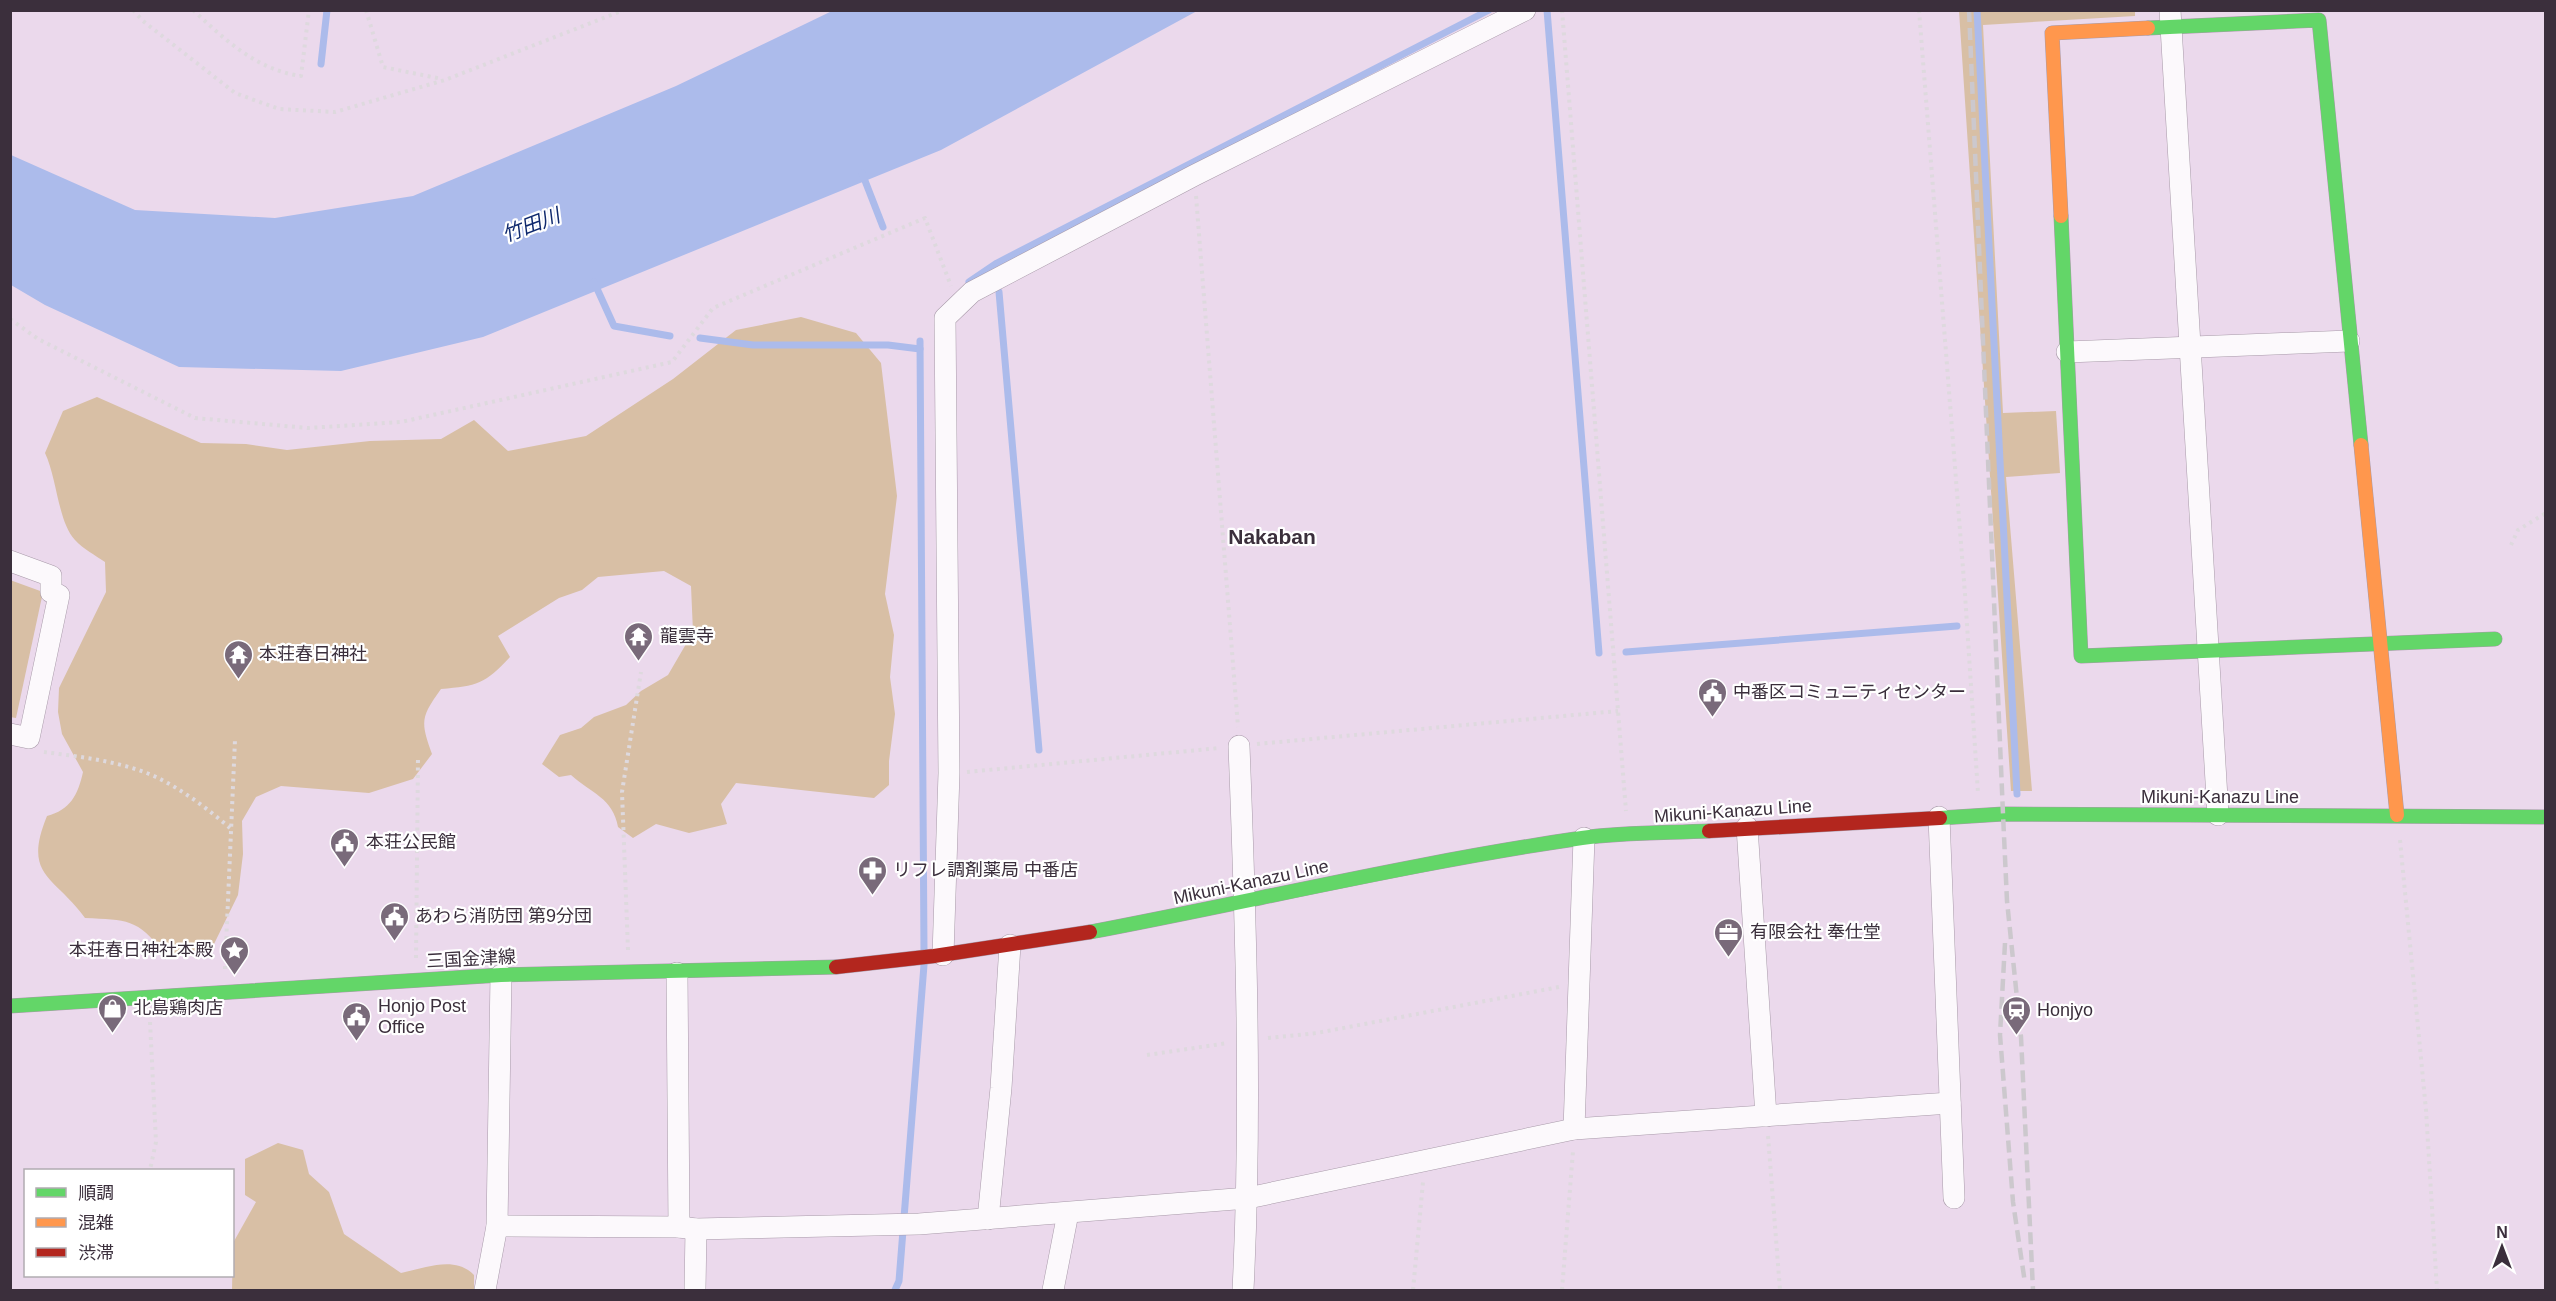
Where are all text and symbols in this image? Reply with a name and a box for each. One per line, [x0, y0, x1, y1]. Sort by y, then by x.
water label: 竹田川 [499, 203, 565, 246]
district label: Nakaban [1228, 525, 1316, 548]
temple icon: 龍雲寺 [623, 620, 655, 662]
place label: 龍雲寺 [660, 626, 714, 646]
temple icon: 本荘春日神社 [222, 638, 254, 680]
place label: 本荘春日神社 [259, 644, 367, 664]
public building icon: 中番区コミュニティセンター [1696, 676, 1728, 718]
place label: 中番区コミュニティセンター [1733, 682, 1966, 702]
street label: Mikuni-Kanazu Line [2141, 787, 2299, 807]
street label: Mikuni-Kanazu Line [1653, 796, 1813, 826]
public building icon: 本荘公民館 [329, 826, 361, 868]
place label: 本荘公民館 [366, 832, 456, 852]
pharmacy icon: リフレ調剤薬局 中番店 [856, 854, 888, 896]
street label: Mikuni-Kanazu Line [1172, 856, 1330, 908]
place label: リフレ調剤薬局 中番店 [893, 860, 1078, 880]
public building icon: あわら消防団 第9分団 [378, 900, 410, 942]
place label: あわら消防団 第9分団 [415, 906, 592, 926]
office icon: 有限会社 奉仕堂 [1713, 916, 1745, 958]
place label: 有限会社 奉仕堂 [1750, 922, 1881, 942]
place icon: 本荘春日神社本殿 [218, 934, 250, 976]
place label: 本荘春日神社本殿 [69, 940, 213, 960]
street label: 三国金津線 [426, 947, 516, 971]
shop icon: 北島鶏肉店 [96, 992, 128, 1034]
station icon: Honjyo [2000, 994, 2032, 1036]
place label: Honjo Post Office [378, 996, 466, 1037]
place label: 北島鶏肉店 [133, 998, 223, 1018]
public building icon: Honjo Post Office [341, 1000, 373, 1042]
place label: Honjyo [2037, 1000, 2093, 1020]
legend [24, 1169, 234, 1277]
text: 順調 [78, 1183, 114, 1203]
text: 混雑 [78, 1213, 114, 1233]
north arrow [2472, 1217, 2532, 1277]
text: N [2496, 1224, 2508, 1241]
text: 渋滞 [78, 1243, 114, 1263]

